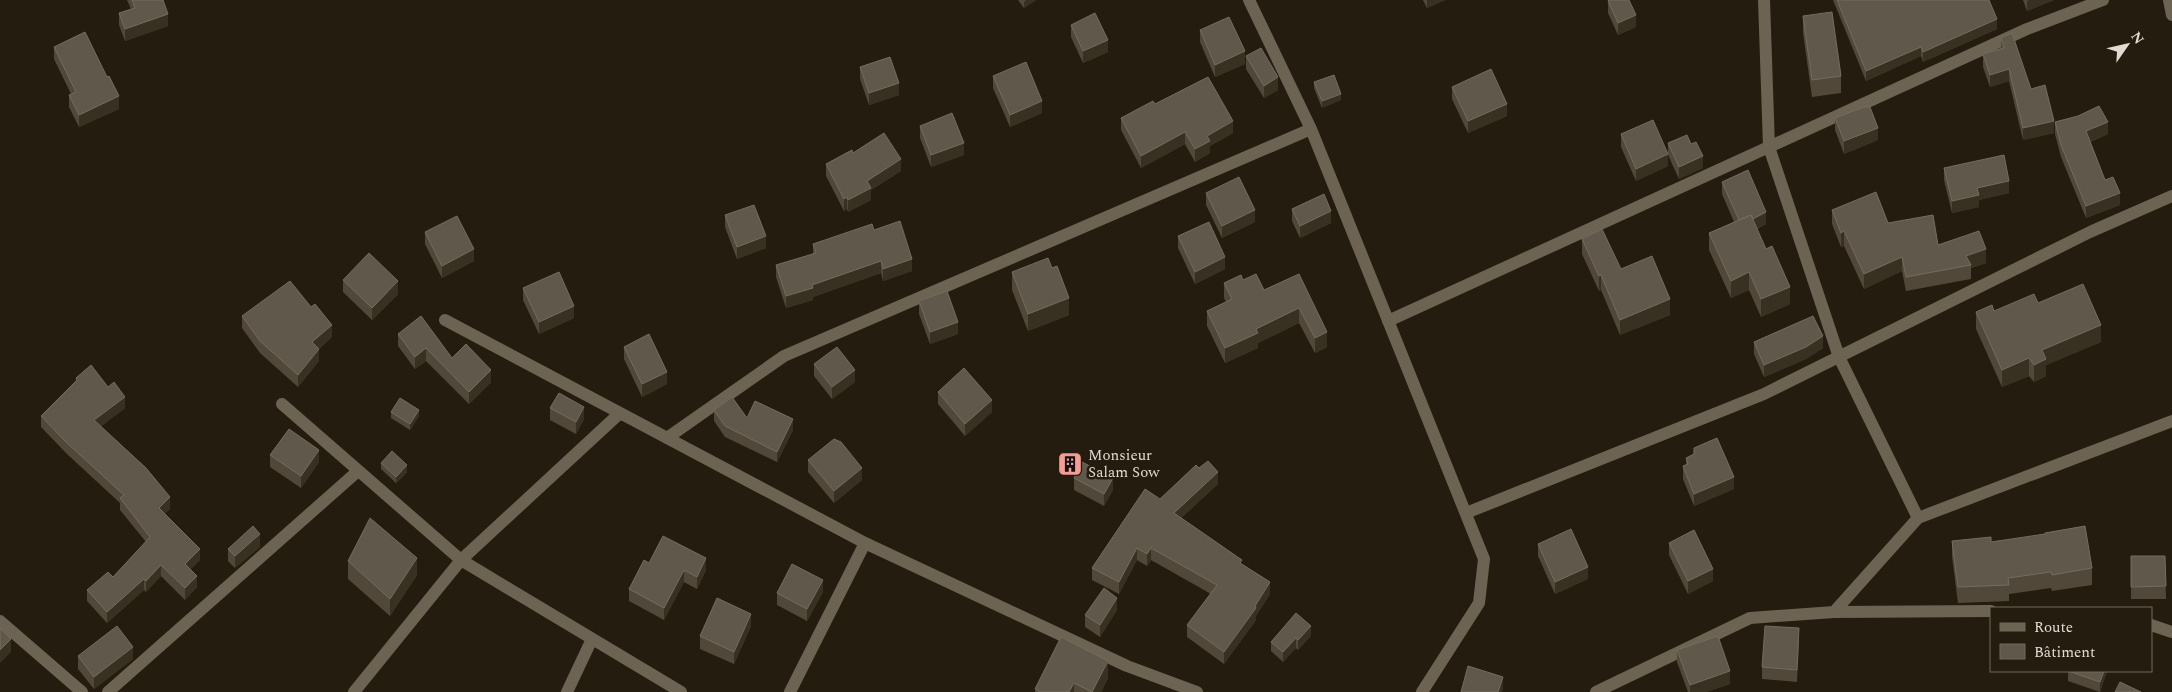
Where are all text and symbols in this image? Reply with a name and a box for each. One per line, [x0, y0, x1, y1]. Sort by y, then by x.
north arrow [2102, 20, 2152, 70]
text: N [2125, 27, 2149, 49]
place label: Monsieur Salam Sow [1088, 444, 1160, 484]
building icon: Monsieur Salam Sow [1057, 451, 1083, 477]
legend [1990, 607, 2152, 672]
text: Route [2034, 616, 2073, 639]
text: Bâtiment [2034, 641, 2095, 664]

